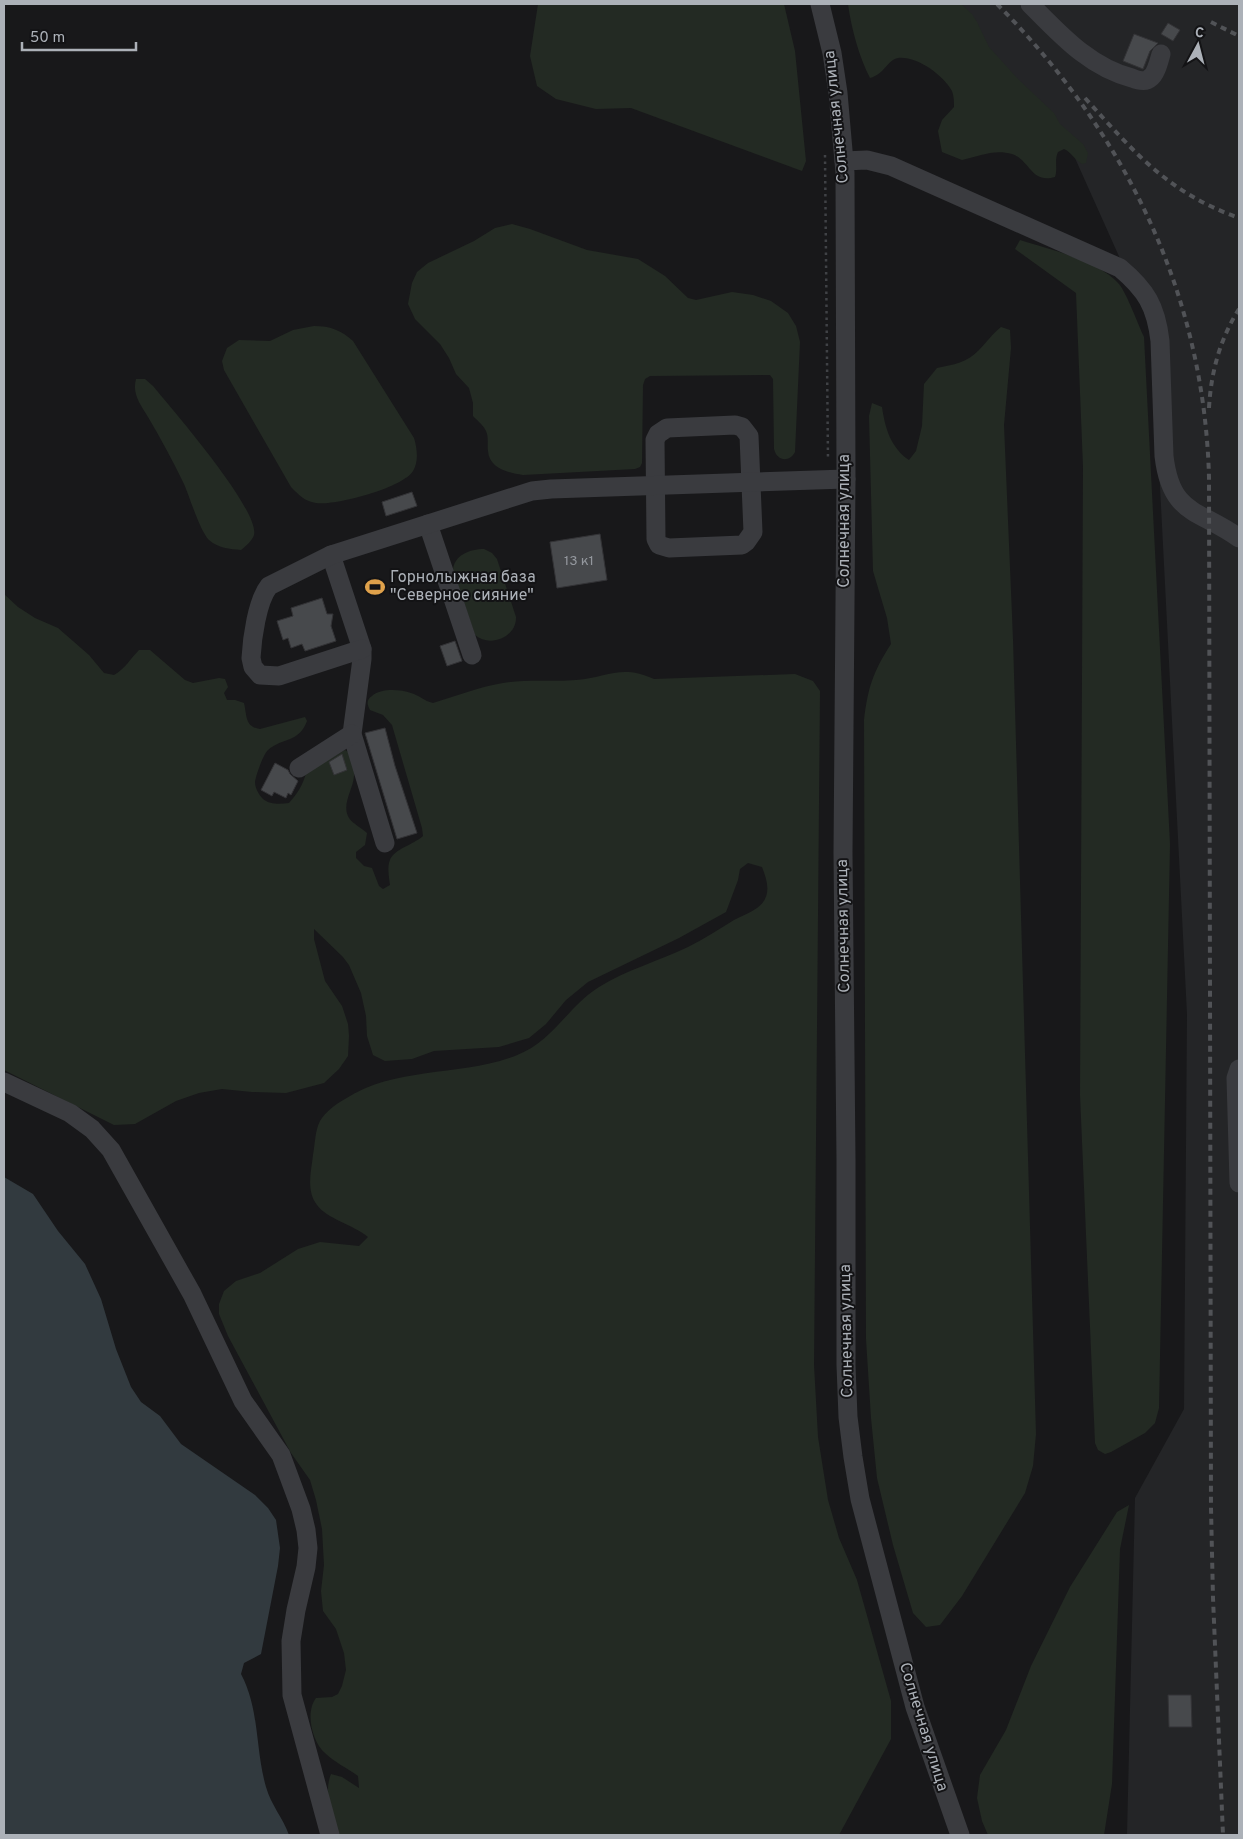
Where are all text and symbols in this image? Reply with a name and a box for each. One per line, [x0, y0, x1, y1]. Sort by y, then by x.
scale bar [22, 20, 136, 52]
north arrow [1173, 20, 1223, 70]
text: С [1194, 25, 1205, 43]
text: 50 m [30, 29, 65, 48]
street label: Солнечная улица [820, 50, 854, 184]
street label: Солнечная улица [835, 454, 855, 588]
house number: 13 к1 [564, 553, 594, 570]
place label: Горнолыжная база "Северное сияние" [390, 568, 536, 606]
sports icon: Горнолыжная база "Северное сияние" [364, 576, 386, 598]
street label: Солнечная улица [833, 859, 855, 993]
street label: Солнечная улица [836, 1264, 858, 1398]
street label: Солнечная улица [894, 1660, 952, 1794]

